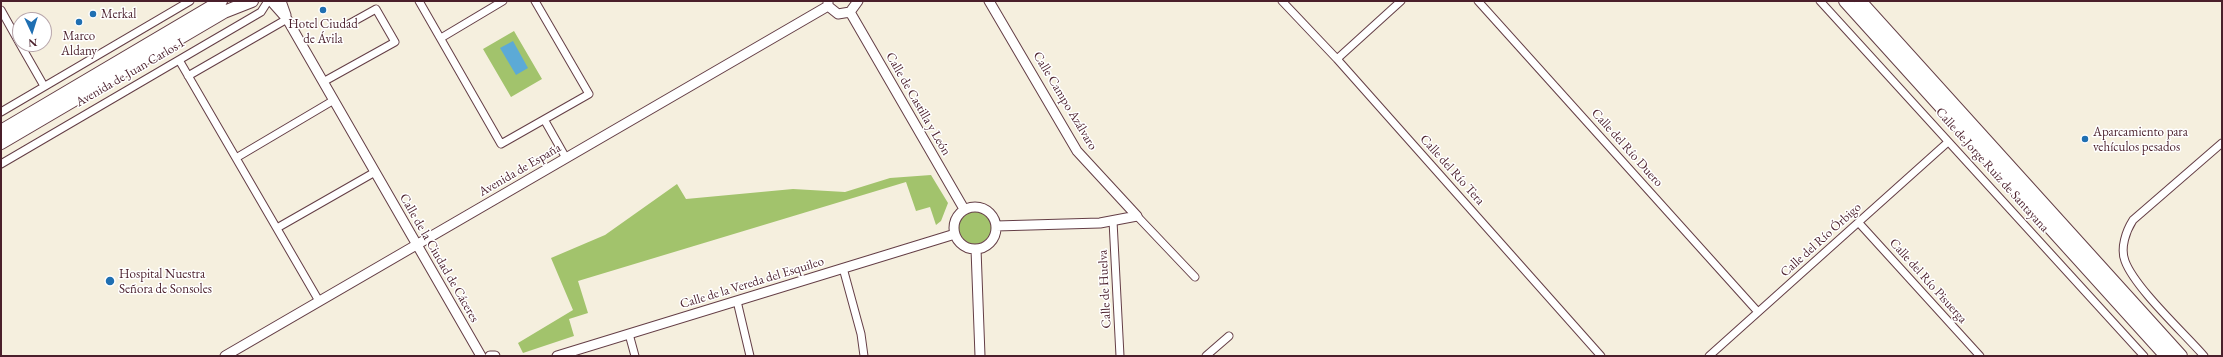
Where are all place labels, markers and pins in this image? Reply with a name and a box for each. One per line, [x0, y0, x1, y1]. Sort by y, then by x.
marker: Hotel Ciudad de Ávila [318, 5, 328, 15]
place label: Merkal [101, 6, 136, 22]
marker: Merkal [88, 9, 98, 19]
place label: Hotel Ciudad de Ávila [288, 16, 358, 47]
marker: Marco Aldany [74, 17, 84, 27]
place label: Marco Aldany [61, 28, 97, 59]
place label: Aparcamiento para vehículos pesados [2093, 124, 2188, 155]
marker: Aparcamiento para vehículos pesados [2080, 134, 2090, 144]
place label: Hospital Nuestra Señora de Sonsoles [119, 266, 212, 297]
marker: Hospital Nuestra Señora de Sonsoles [104, 275, 116, 287]

